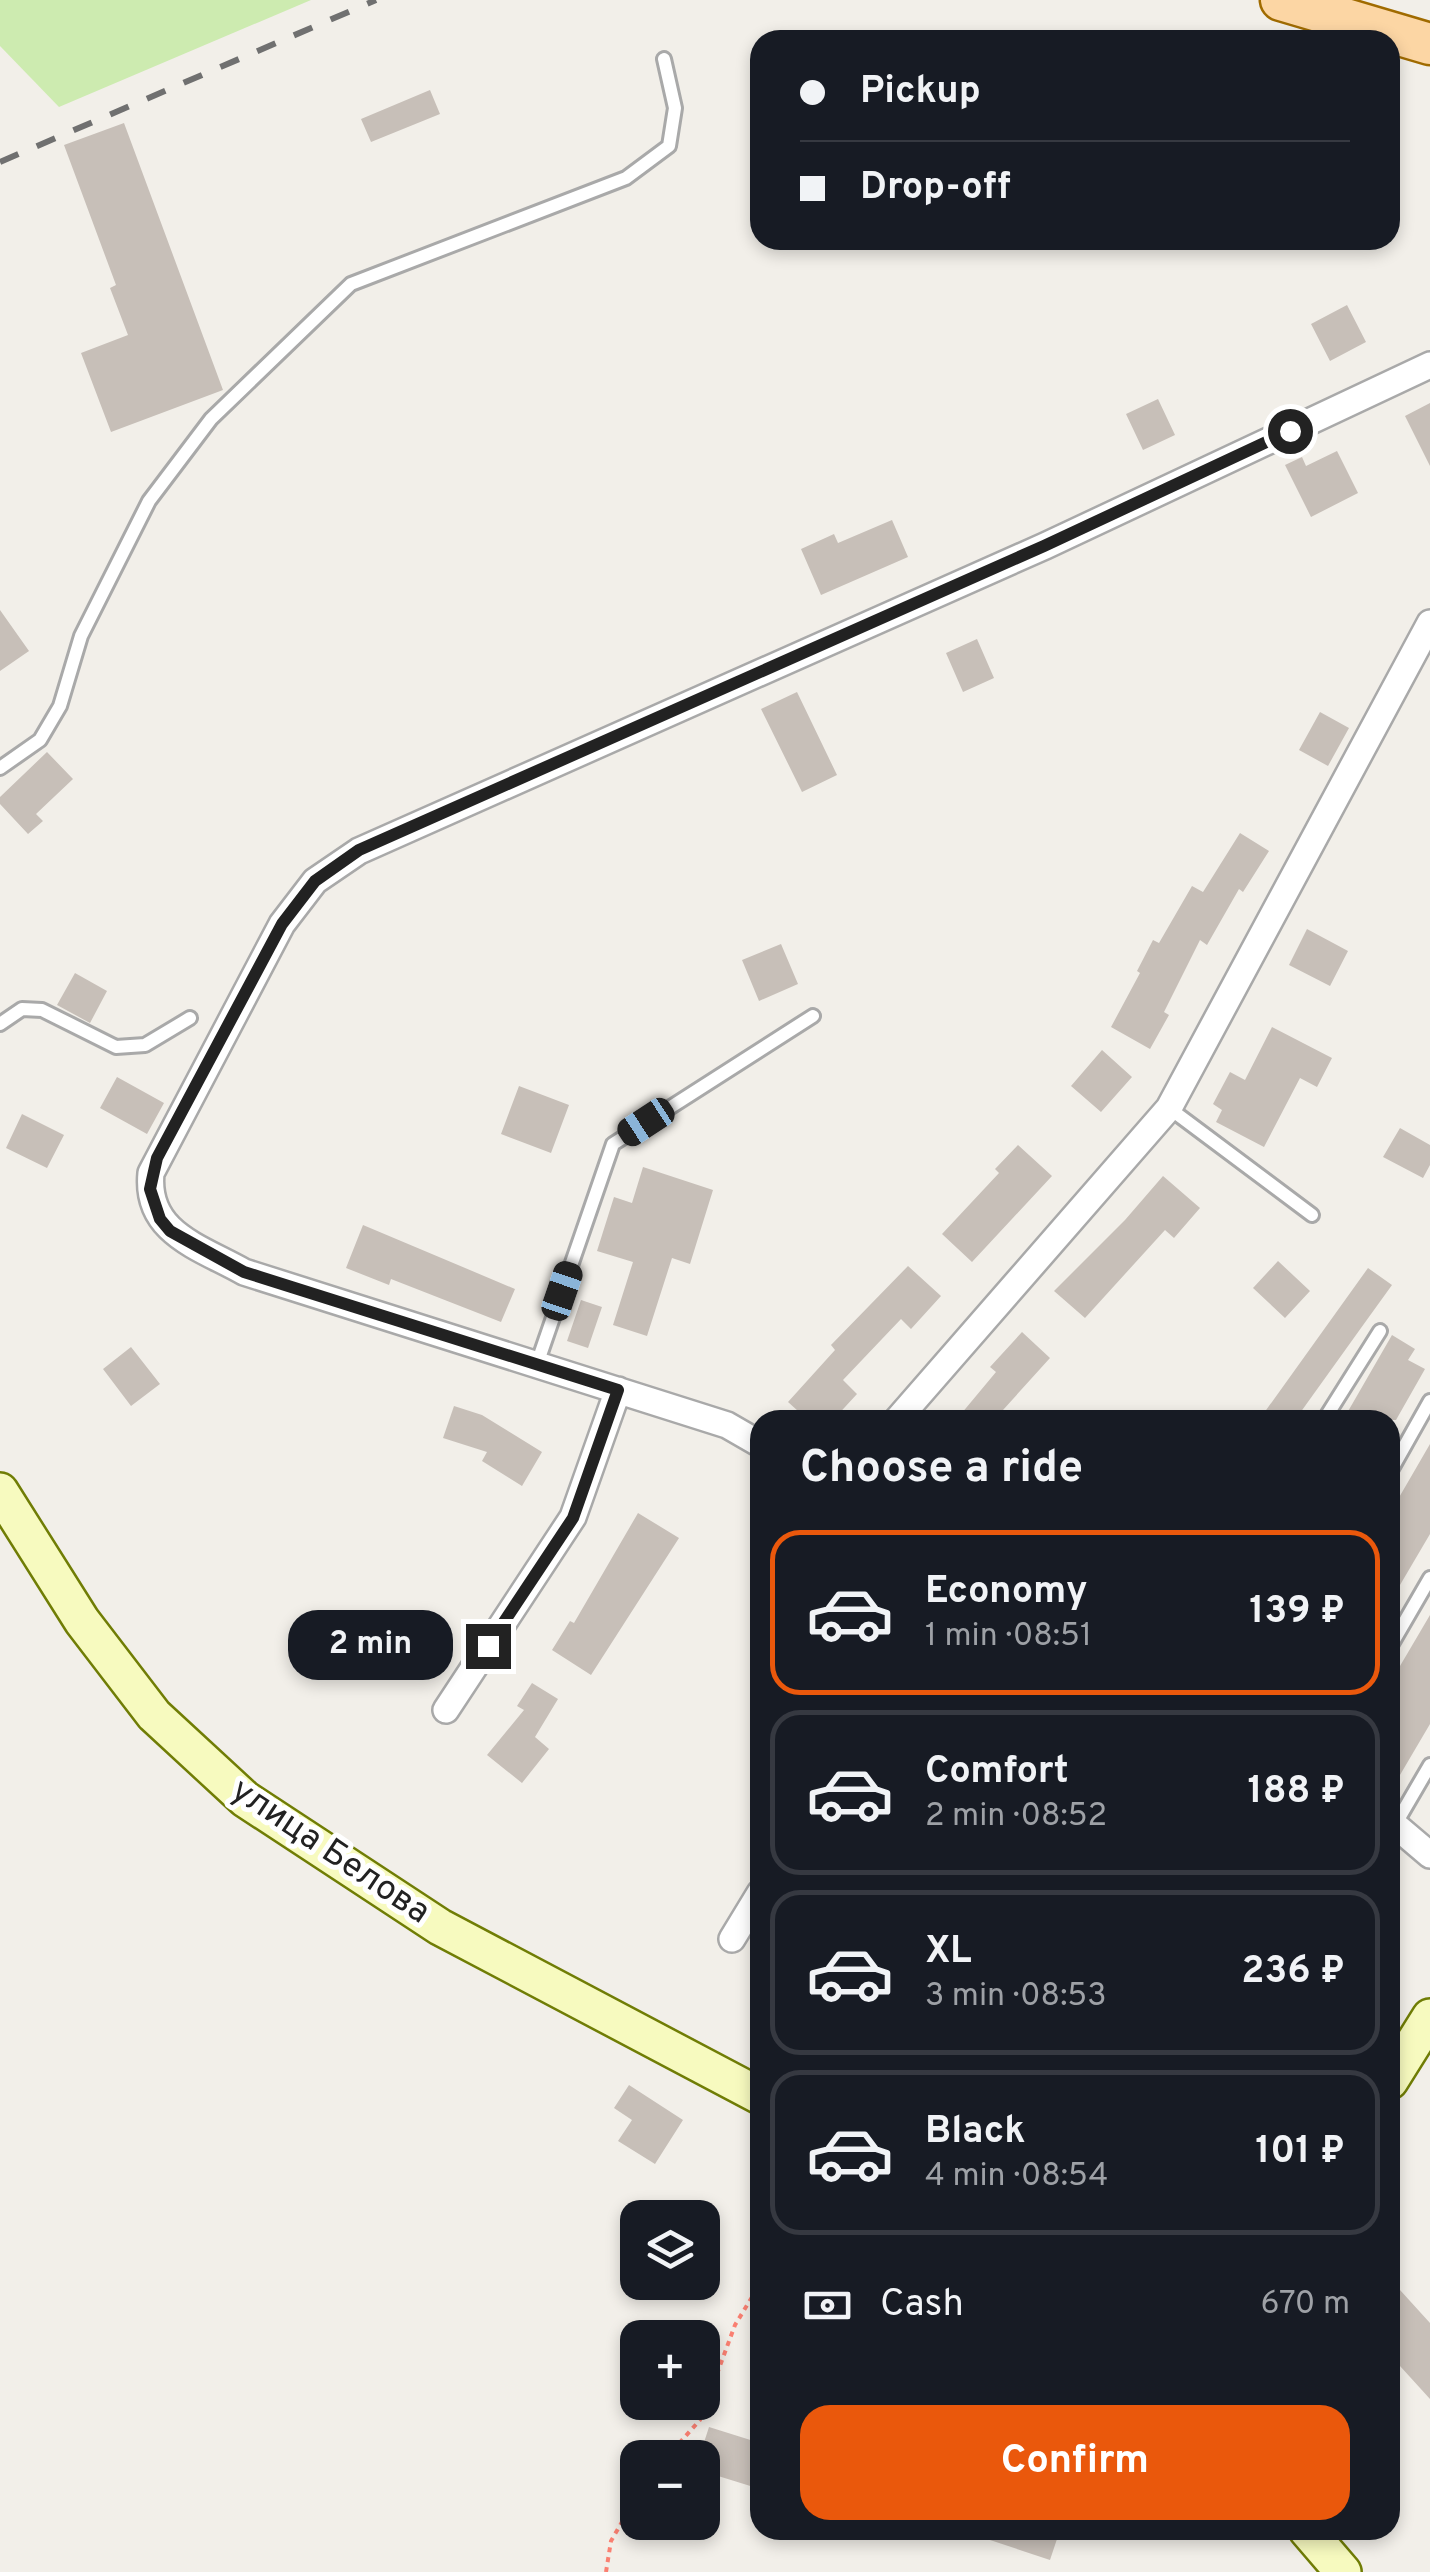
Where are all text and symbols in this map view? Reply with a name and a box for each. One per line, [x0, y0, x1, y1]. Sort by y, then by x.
text: Pickup [860, 68, 981, 117]
text: Drop-off [860, 164, 1011, 213]
route start [1268, 409, 1313, 454]
car [613, 1093, 679, 1151]
car [538, 1258, 586, 1324]
text: Choose a ride [800, 1441, 1083, 1498]
icon: car [805, 1568, 895, 1658]
text: Economy [925, 1568, 1087, 1617]
text: 139 ₽ [1249, 1588, 1345, 1637]
callout: 2 min [288, 1611, 453, 1681]
text: 1 min · 08:51 [925, 1617, 1092, 1657]
route end [466, 1624, 511, 1669]
text: 2 min [329, 1625, 412, 1665]
icon: car [805, 1748, 895, 1838]
text: Comfort [925, 1748, 1069, 1797]
text: 188 ₽ [1248, 1768, 1345, 1817]
street label: улица Белова [222, 1769, 438, 1935]
text: 2 min · 08:52 [925, 1797, 1107, 1837]
icon: car [805, 1928, 895, 2018]
text: XL [925, 1928, 972, 1977]
text: 236 ₽ [1241, 1948, 1345, 1997]
text: 3 min · 08:53 [925, 1977, 1107, 2017]
icon: car [805, 2108, 895, 2198]
text: Black [925, 2108, 1025, 2157]
text: 101 ₽ [1255, 2128, 1345, 2177]
text: 4 min · 08:54 [925, 2157, 1108, 2197]
map controls [620, 2200, 720, 2540]
button: layers [620, 2200, 720, 2300]
icon: cash [800, 2278, 855, 2333]
text: Cash [880, 2281, 964, 2330]
text: 670 m [1261, 2285, 1350, 2325]
button: + [620, 2320, 720, 2420]
button: Confirm [800, 2405, 1350, 2520]
button: − [620, 2440, 720, 2540]

